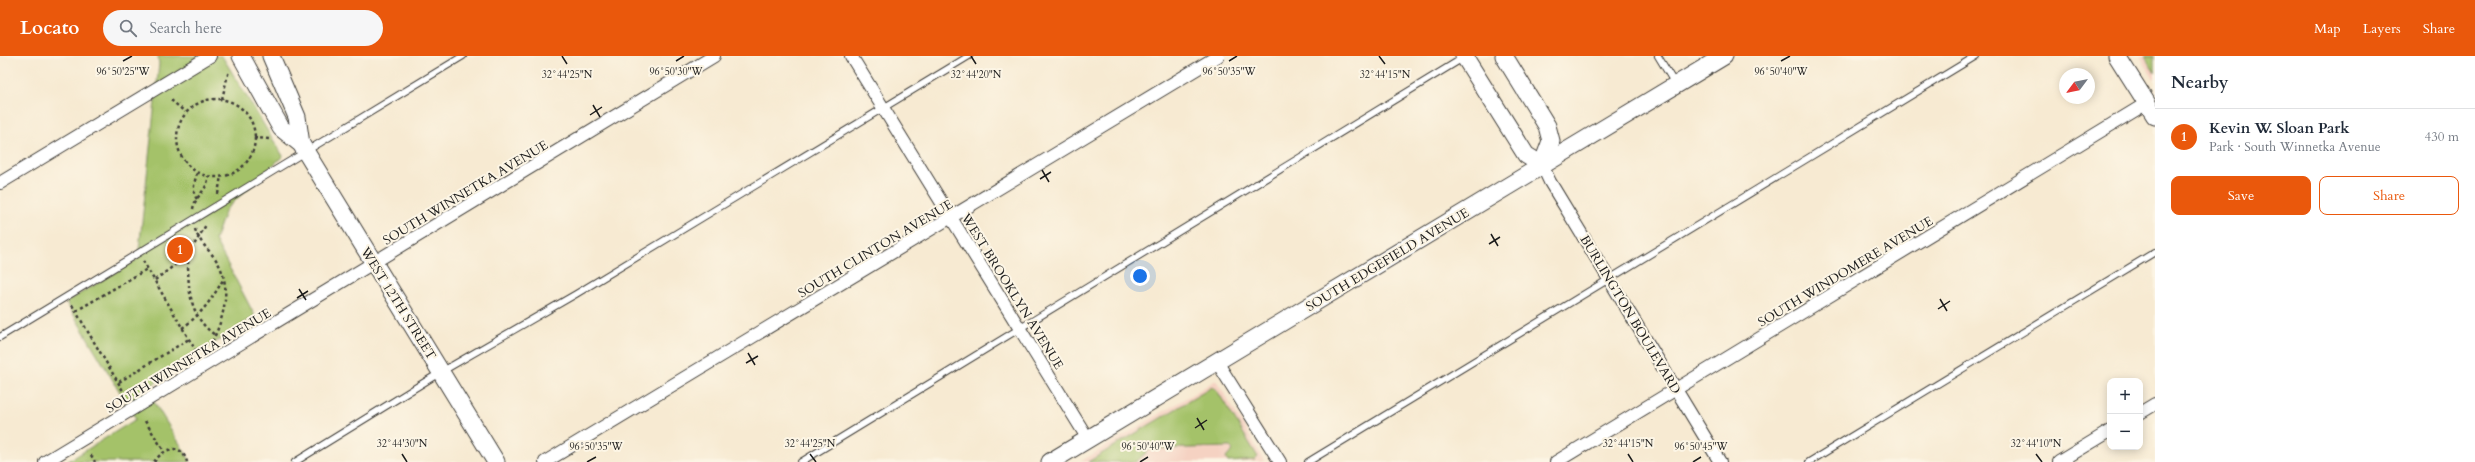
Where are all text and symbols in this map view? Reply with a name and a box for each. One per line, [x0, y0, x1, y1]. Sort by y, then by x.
search box [103, 10, 383, 46]
text: Locato [20, 15, 79, 41]
icon: search [117, 17, 139, 39]
text: Search here [149, 18, 222, 38]
text: Map [2314, 19, 2341, 38]
text: Layers [2363, 19, 2401, 38]
text: Share [2423, 19, 2455, 38]
text: 96°50'25"W [96, 65, 151, 79]
text: 96°50'30"W [649, 65, 704, 79]
text: 96°50'35"W [1202, 65, 1257, 79]
text: 96°50'40"W [1754, 65, 1809, 79]
text: 32°44'25"N [542, 68, 593, 82]
text: 32°44'20"N [951, 68, 1002, 82]
text: 32°44'15"N [1360, 68, 1411, 82]
north arrow [2059, 68, 2095, 104]
text: Nearby [2171, 71, 2228, 94]
text: Kevin W. Sloan Park [2209, 118, 2350, 138]
text: 1 [2181, 128, 2187, 146]
text: 430 m [2425, 128, 2459, 146]
street label: SOUTH WINNETKA AVENUE [380, 136, 551, 249]
text: Park · South Winnetka Avenue [2209, 138, 2381, 156]
button: Save [2171, 176, 2311, 215]
button: Share [2319, 176, 2459, 215]
street label: SOUTH CLINTON AVENUE [795, 195, 956, 302]
street label: SOUTH EDGEFIELD AVENUE [1303, 204, 1473, 316]
street label: WEST BROOKLYN AVENUE [956, 209, 1068, 373]
street label: SOUTH WINDOMERE AVENUE [1755, 212, 1936, 331]
street label: BURLINGTON BOULEVARD [1575, 232, 1685, 397]
pin: 1 [167, 235, 193, 265]
street label: WEST 12TH STREET [356, 243, 440, 364]
your location [1130, 266, 1150, 286]
street label: SOUTH WINNETKA AVENUE [103, 304, 274, 417]
map controls [2107, 378, 2143, 450]
button: + [2107, 378, 2143, 414]
button: − [2107, 414, 2143, 450]
text: 32°44'30"N [377, 437, 428, 451]
text: 32°44'25"N [785, 437, 836, 451]
text: 32°44'15"N [1603, 437, 1654, 451]
text: 32°44'10"N [2011, 437, 2062, 451]
text: 96°50'35"W [569, 440, 624, 454]
text: 96°50'40"W [1121, 440, 1176, 454]
text: 96°50'45"W [1674, 440, 1729, 454]

